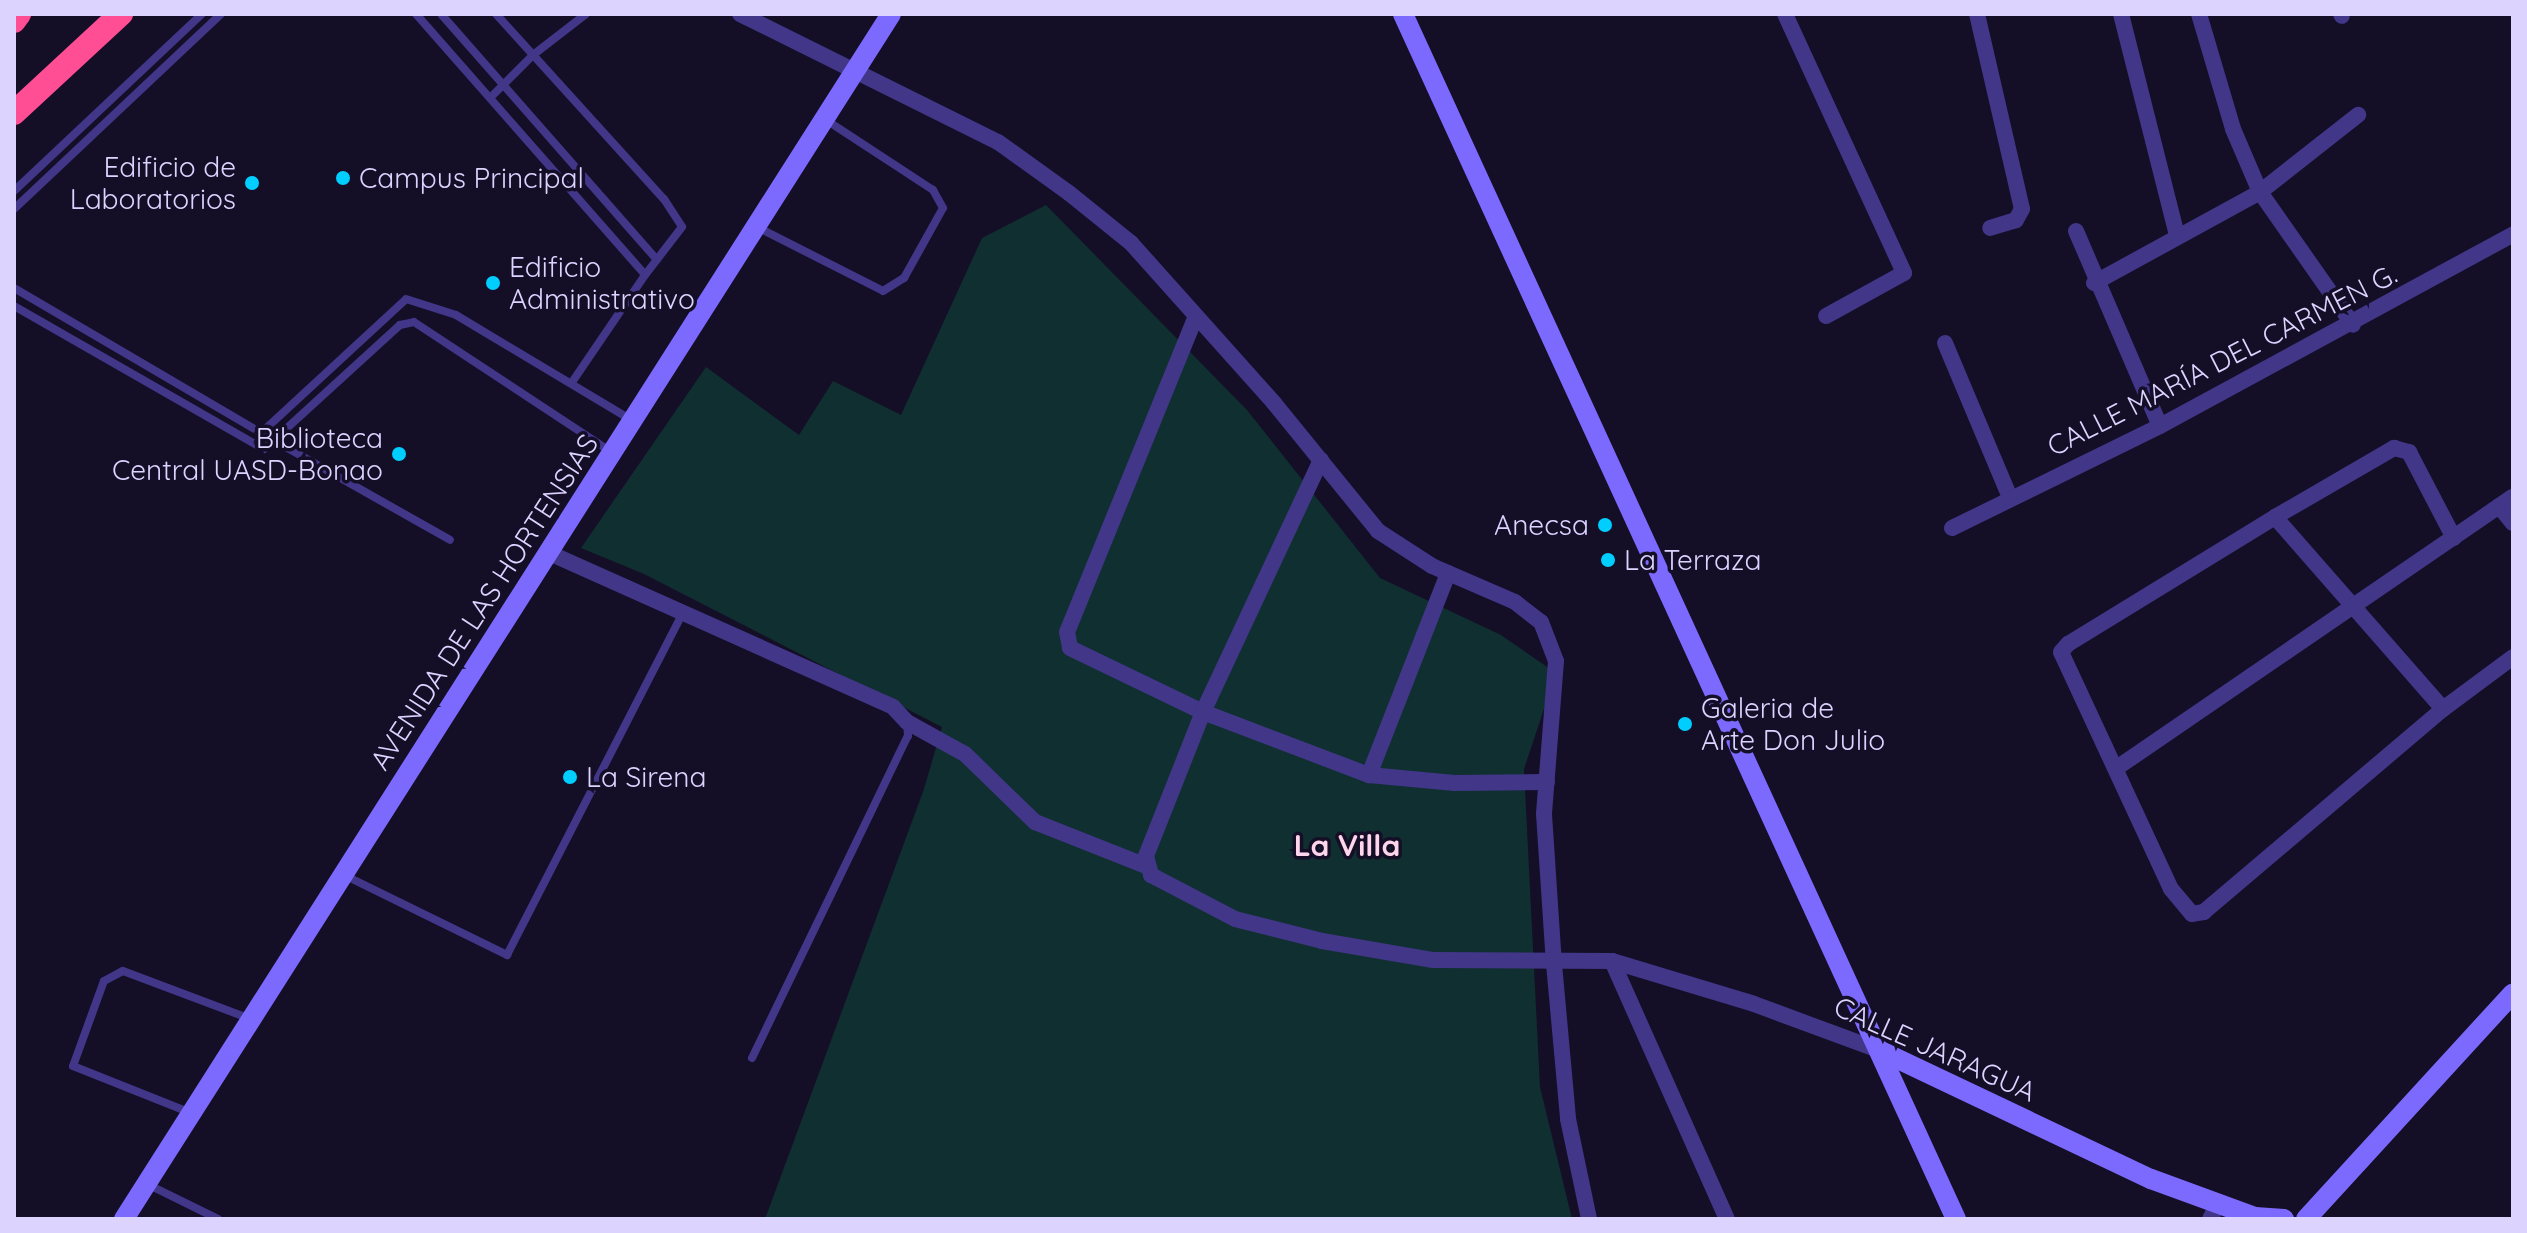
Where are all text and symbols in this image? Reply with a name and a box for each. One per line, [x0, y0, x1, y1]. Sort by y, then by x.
place label: Edificio de Laboratorios [70, 150, 236, 216]
place label: Campus Principal [359, 161, 584, 195]
marker: Campus Principal [334, 169, 352, 187]
marker: Edificio de Laboratorios [243, 174, 261, 192]
place label: Edificio Administrativo [509, 250, 695, 316]
street label: CALLE MARÍA DEL CARMEN G. [2042, 257, 2402, 463]
marker: Edificio Administrativo [484, 274, 502, 292]
place label: Biblioteca Central UASD-Bonao [112, 421, 383, 487]
street label: AVENIDA DE LAS HORTENSIAS [363, 428, 605, 776]
marker: Biblioteca Central UASD-Bonao [390, 445, 408, 463]
place label: Anecsa [1494, 508, 1589, 542]
marker: Anecsa [1596, 516, 1614, 534]
place label: La Terraza [1624, 543, 1761, 577]
marker: La Terraza [1599, 551, 1617, 569]
place label: Galeria de Arte Don Julio [1701, 691, 1885, 757]
marker: Galeria de Arte Don Julio [1676, 715, 1694, 733]
place label: La Sirena [586, 760, 706, 794]
marker: La Sirena [561, 768, 579, 786]
district label: La Villa [1294, 827, 1400, 863]
street label: CALLE JARAGUA [1829, 989, 2041, 1109]

